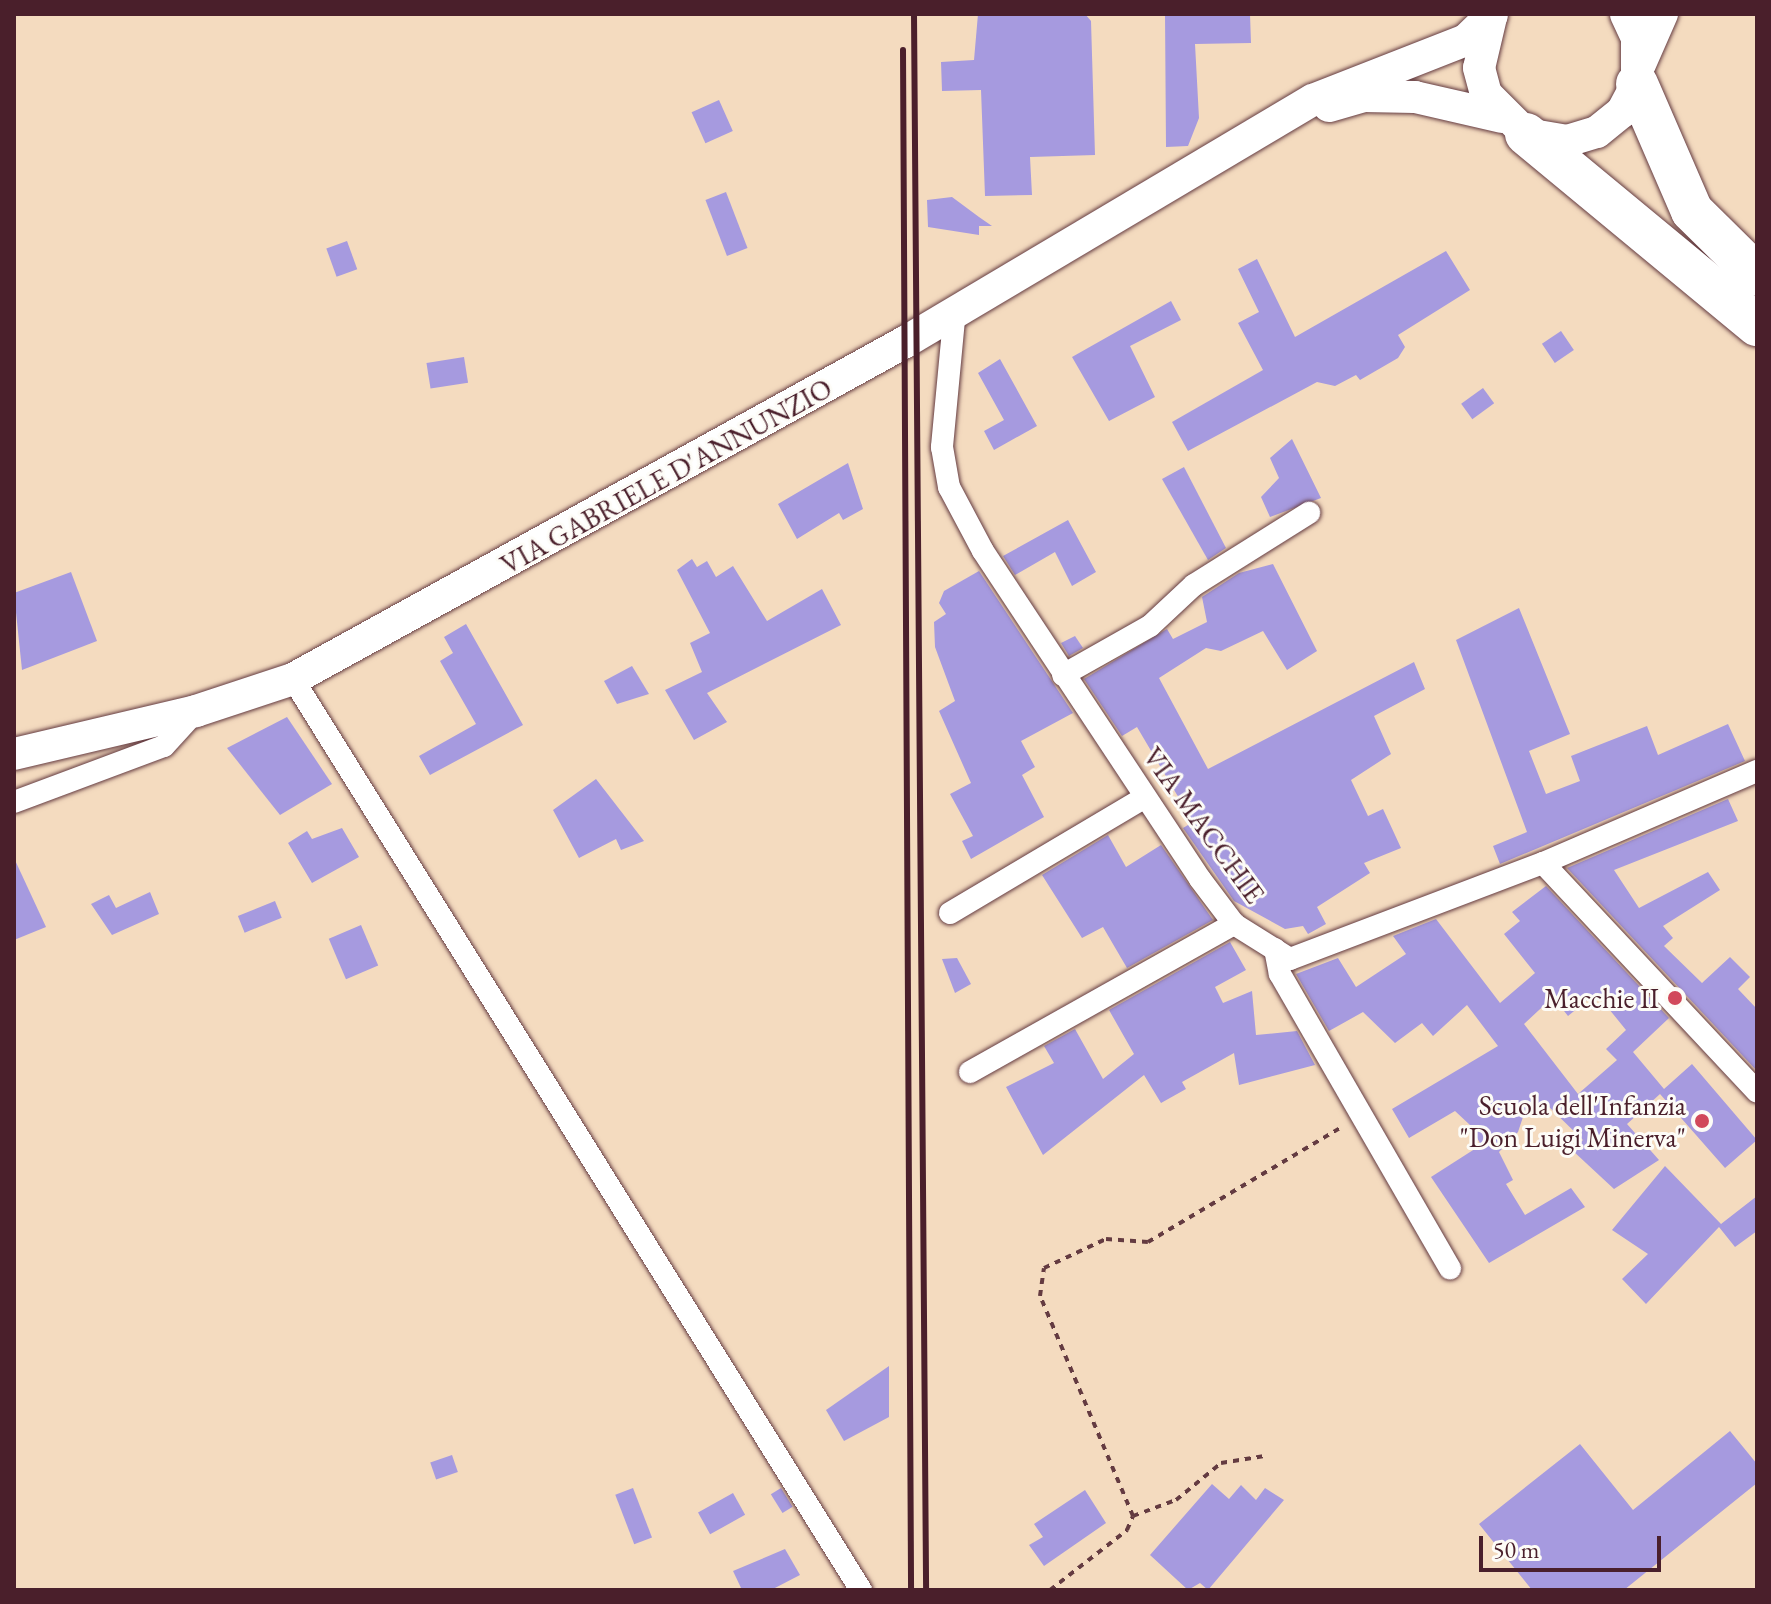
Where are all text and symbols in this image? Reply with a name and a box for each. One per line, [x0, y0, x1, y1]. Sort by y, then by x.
street label: VIA GABRIELE D'ANNUNZIO [494, 371, 838, 581]
street label: VIA MACCHIE [1136, 740, 1272, 910]
place label: Macchie II [1544, 981, 1659, 1015]
marker: Macchie II [1666, 989, 1684, 1007]
place label: Scuola dell'Infanzia "Don Luigi Minerva" [1459, 1088, 1686, 1154]
marker: Scuola dell'Infanzia "Don Luigi Minerva" [1693, 1112, 1711, 1130]
scale bar [1483, 1520, 1665, 1570]
text: 50 m [1493, 1534, 1540, 1565]

